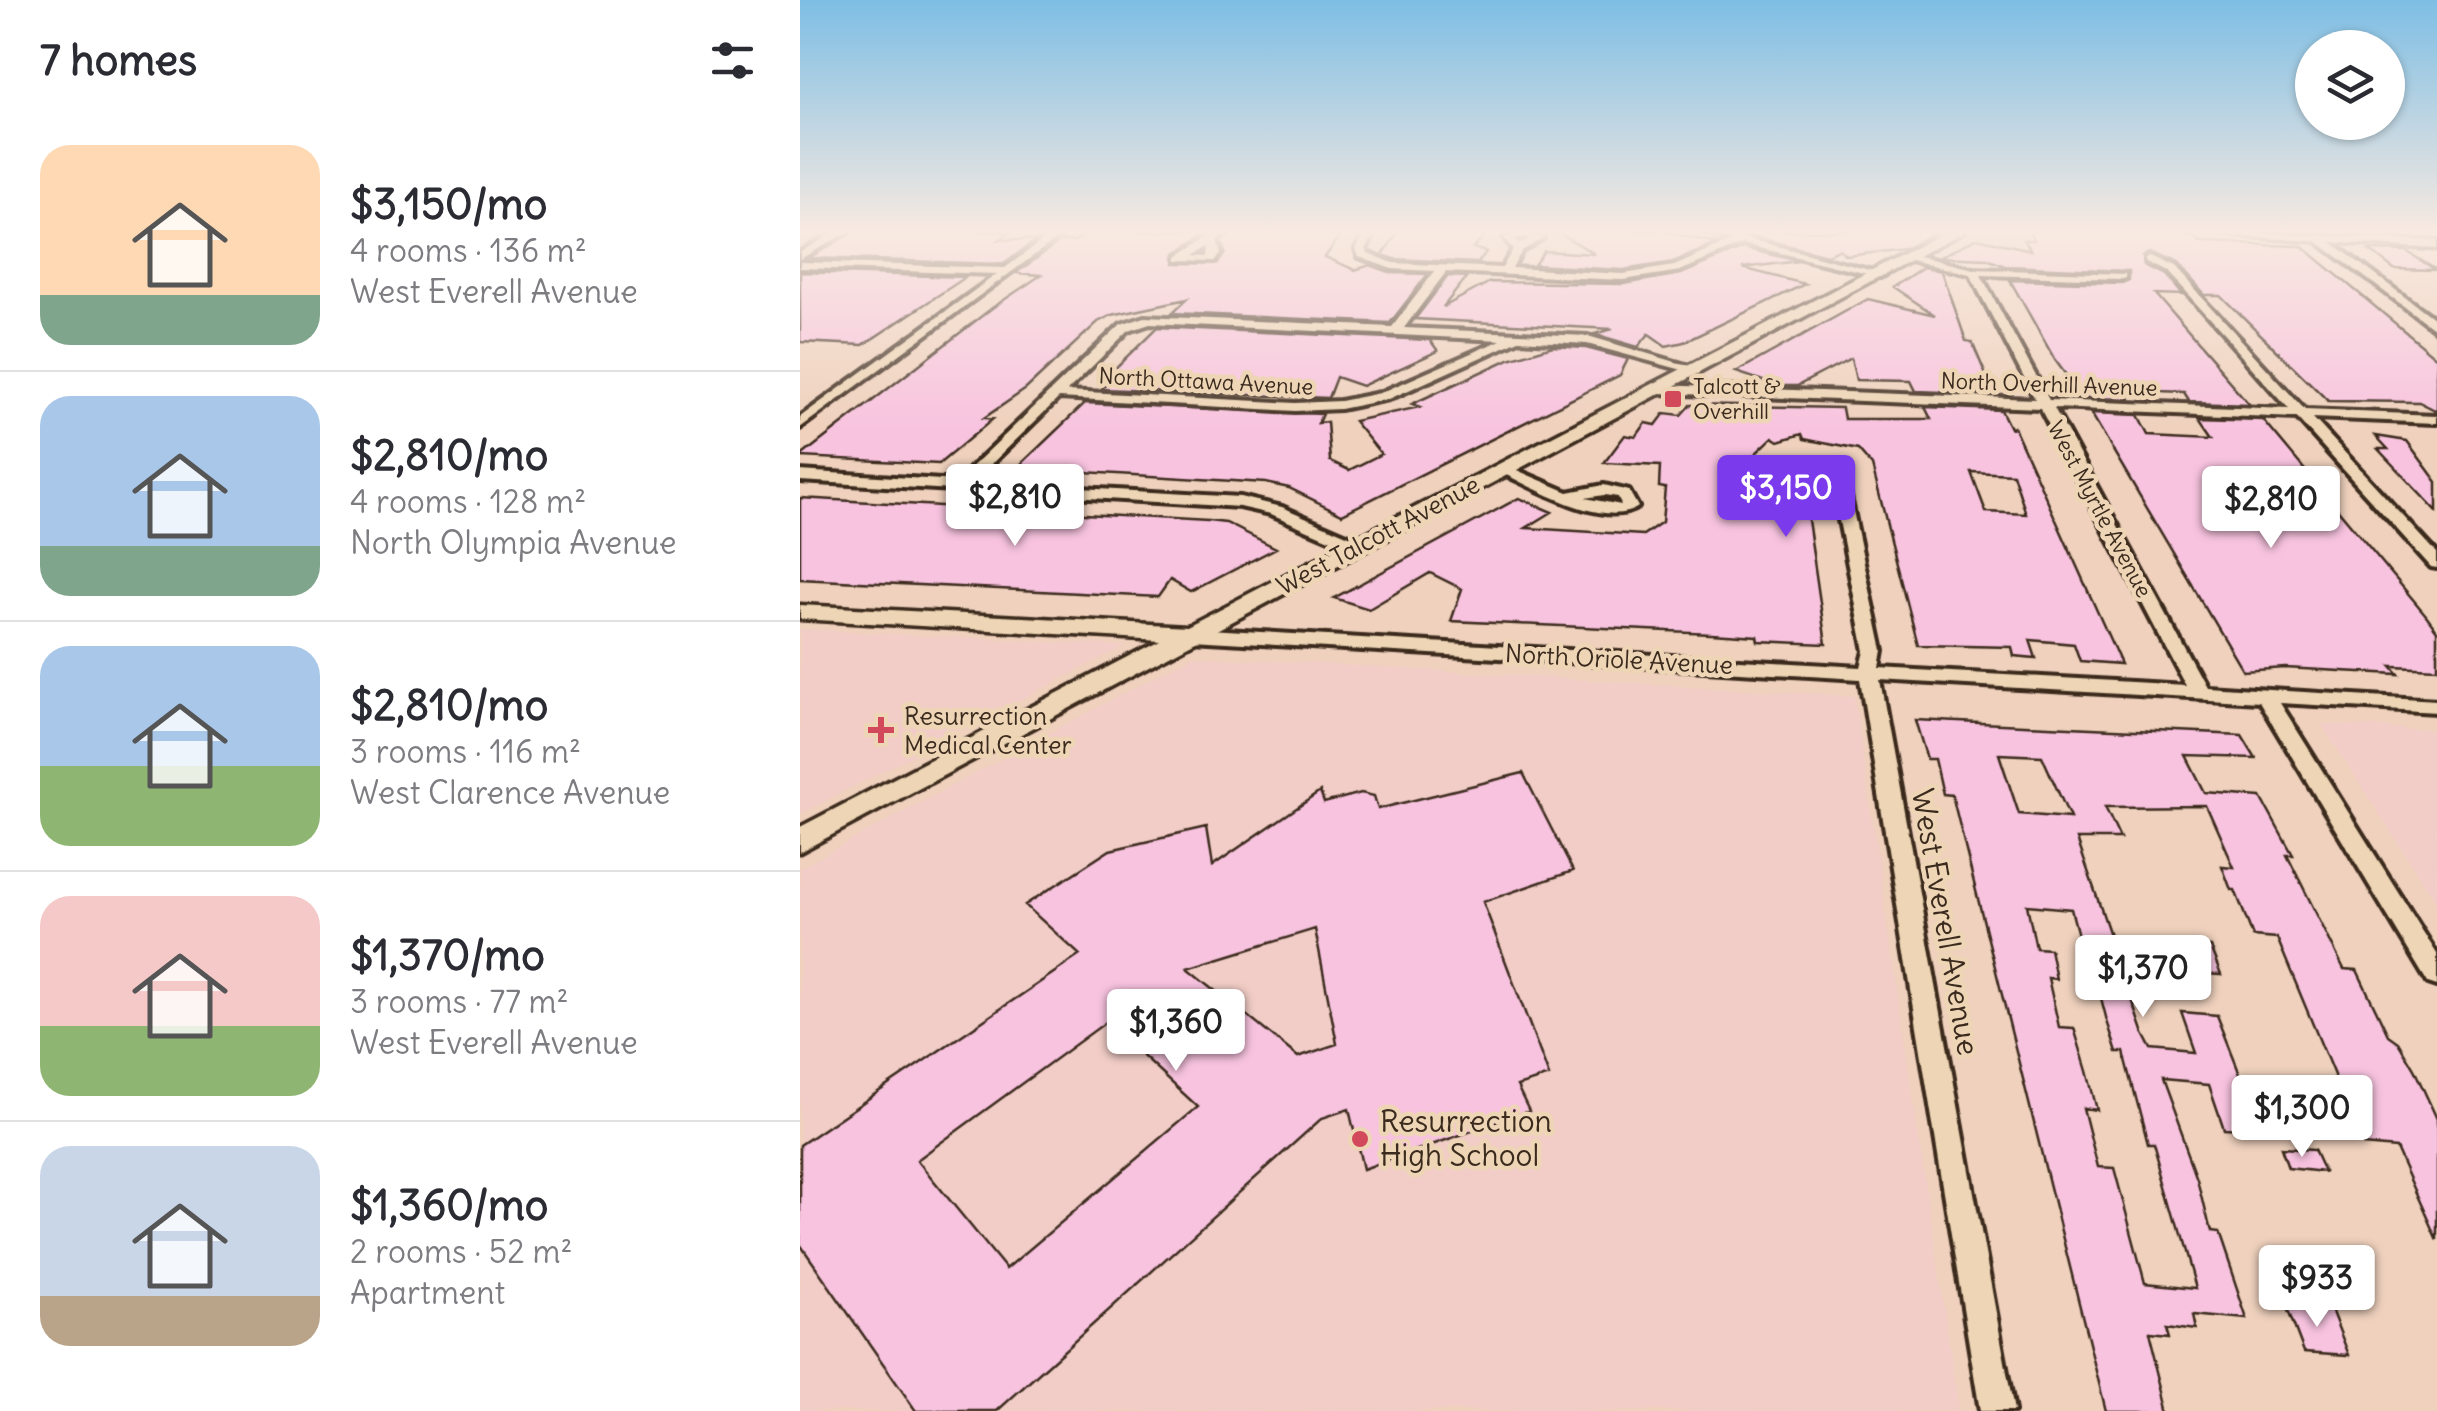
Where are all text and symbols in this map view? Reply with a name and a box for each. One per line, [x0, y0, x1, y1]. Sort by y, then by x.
map controls [2295, 30, 2405, 140]
button: layers [2295, 30, 2405, 140]
icon: filters [705, 33, 760, 88]
text: 7 homes [40, 34, 197, 86]
text: $3,150/mo [350, 178, 547, 230]
icon: home [120, 185, 240, 305]
text: 4 rooms · 136 m² [350, 230, 587, 271]
text: West Everell Avenue [350, 271, 638, 312]
street label: North Ottawa Avenue [1098, 361, 1314, 401]
street label: North Overhill Avenue [1940, 366, 2158, 402]
place label: Talcott & Overhill [1693, 372, 1781, 425]
marker: Talcott & Overhill [1662, 388, 1684, 410]
street label: West Myrtle Avenue [2042, 416, 2158, 602]
text: $2,810/mo [350, 429, 548, 481]
icon: home [120, 436, 240, 556]
pin: $3,150 [1705, 455, 1867, 540]
pin: $2,810 [934, 464, 1096, 549]
pin: $2,810 [2190, 466, 2352, 551]
text: $3,150 [1739, 467, 1833, 508]
street label: West Talcott Avenue [1271, 468, 1485, 602]
text: $2,810 [968, 476, 1062, 517]
text: $2,810 [2224, 478, 2318, 519]
text: 4 rooms · 128 m² [350, 481, 586, 522]
text: North Olympia Avenue [350, 522, 676, 563]
street label: North Oriole Avenue [1504, 637, 1734, 681]
text: $2,810/mo [350, 679, 548, 731]
icon: home [120, 686, 240, 806]
place label: Resurrection Medical Center [904, 700, 1072, 761]
marker: Resurrection Medical Center [868, 717, 894, 743]
text: 3 rooms · 116 m² [350, 731, 581, 772]
text: West Clarence Avenue [350, 772, 670, 813]
street label: West Everell Avenue [1904, 786, 1988, 1058]
text: $1,370/mo [350, 929, 545, 981]
pin: $1,370 [2062, 935, 2224, 1020]
icon: home [120, 936, 240, 1056]
text: $1,370 [2097, 947, 2189, 988]
text: 3 rooms · 77 m² [350, 981, 569, 1022]
pin: $1,360 [1095, 989, 1257, 1074]
text: $1,360 [1129, 1001, 1223, 1042]
text: West Everell Avenue [350, 1022, 638, 1063]
pin: $1,300 [2221, 1075, 2383, 1160]
text: $1,300 [2254, 1087, 2350, 1128]
place label: Resurrection High School [1380, 1102, 1552, 1174]
marker: Resurrection High School [1349, 1128, 1371, 1150]
text: $1,360/mo [350, 1179, 548, 1231]
icon: home [120, 1186, 240, 1306]
text: 2 rooms · 52 m² [350, 1231, 572, 1272]
pin: $933 [2258, 1245, 2376, 1330]
text: $933 [2281, 1257, 2353, 1298]
text: Apartment [350, 1272, 505, 1313]

